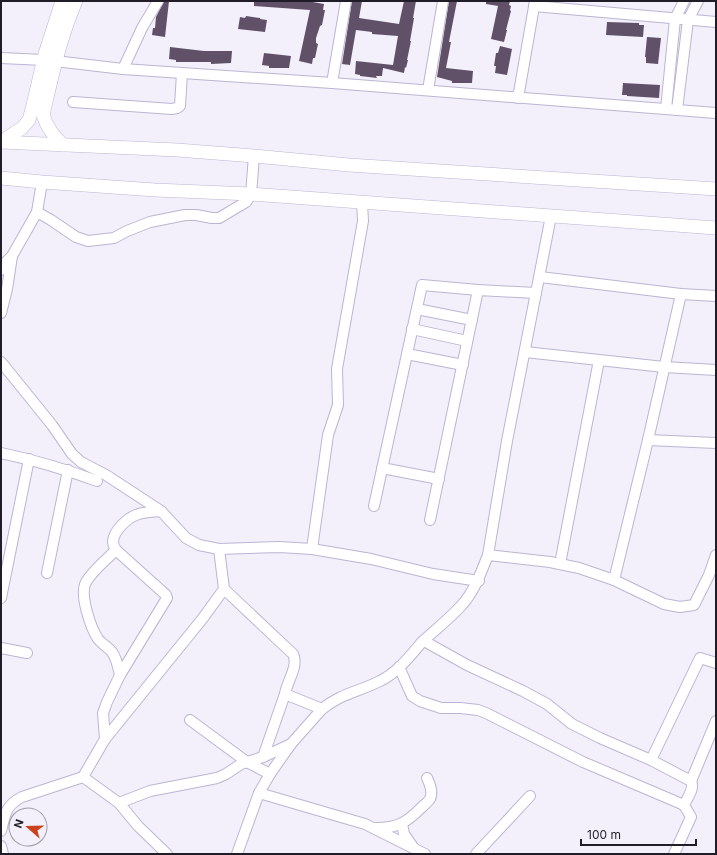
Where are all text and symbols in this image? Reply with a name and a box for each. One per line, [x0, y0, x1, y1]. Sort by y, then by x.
north arrow [8, 807, 48, 847]
text: N [11, 817, 27, 830]
scale bar [581, 821, 696, 847]
text: 100 m [587, 827, 621, 842]

